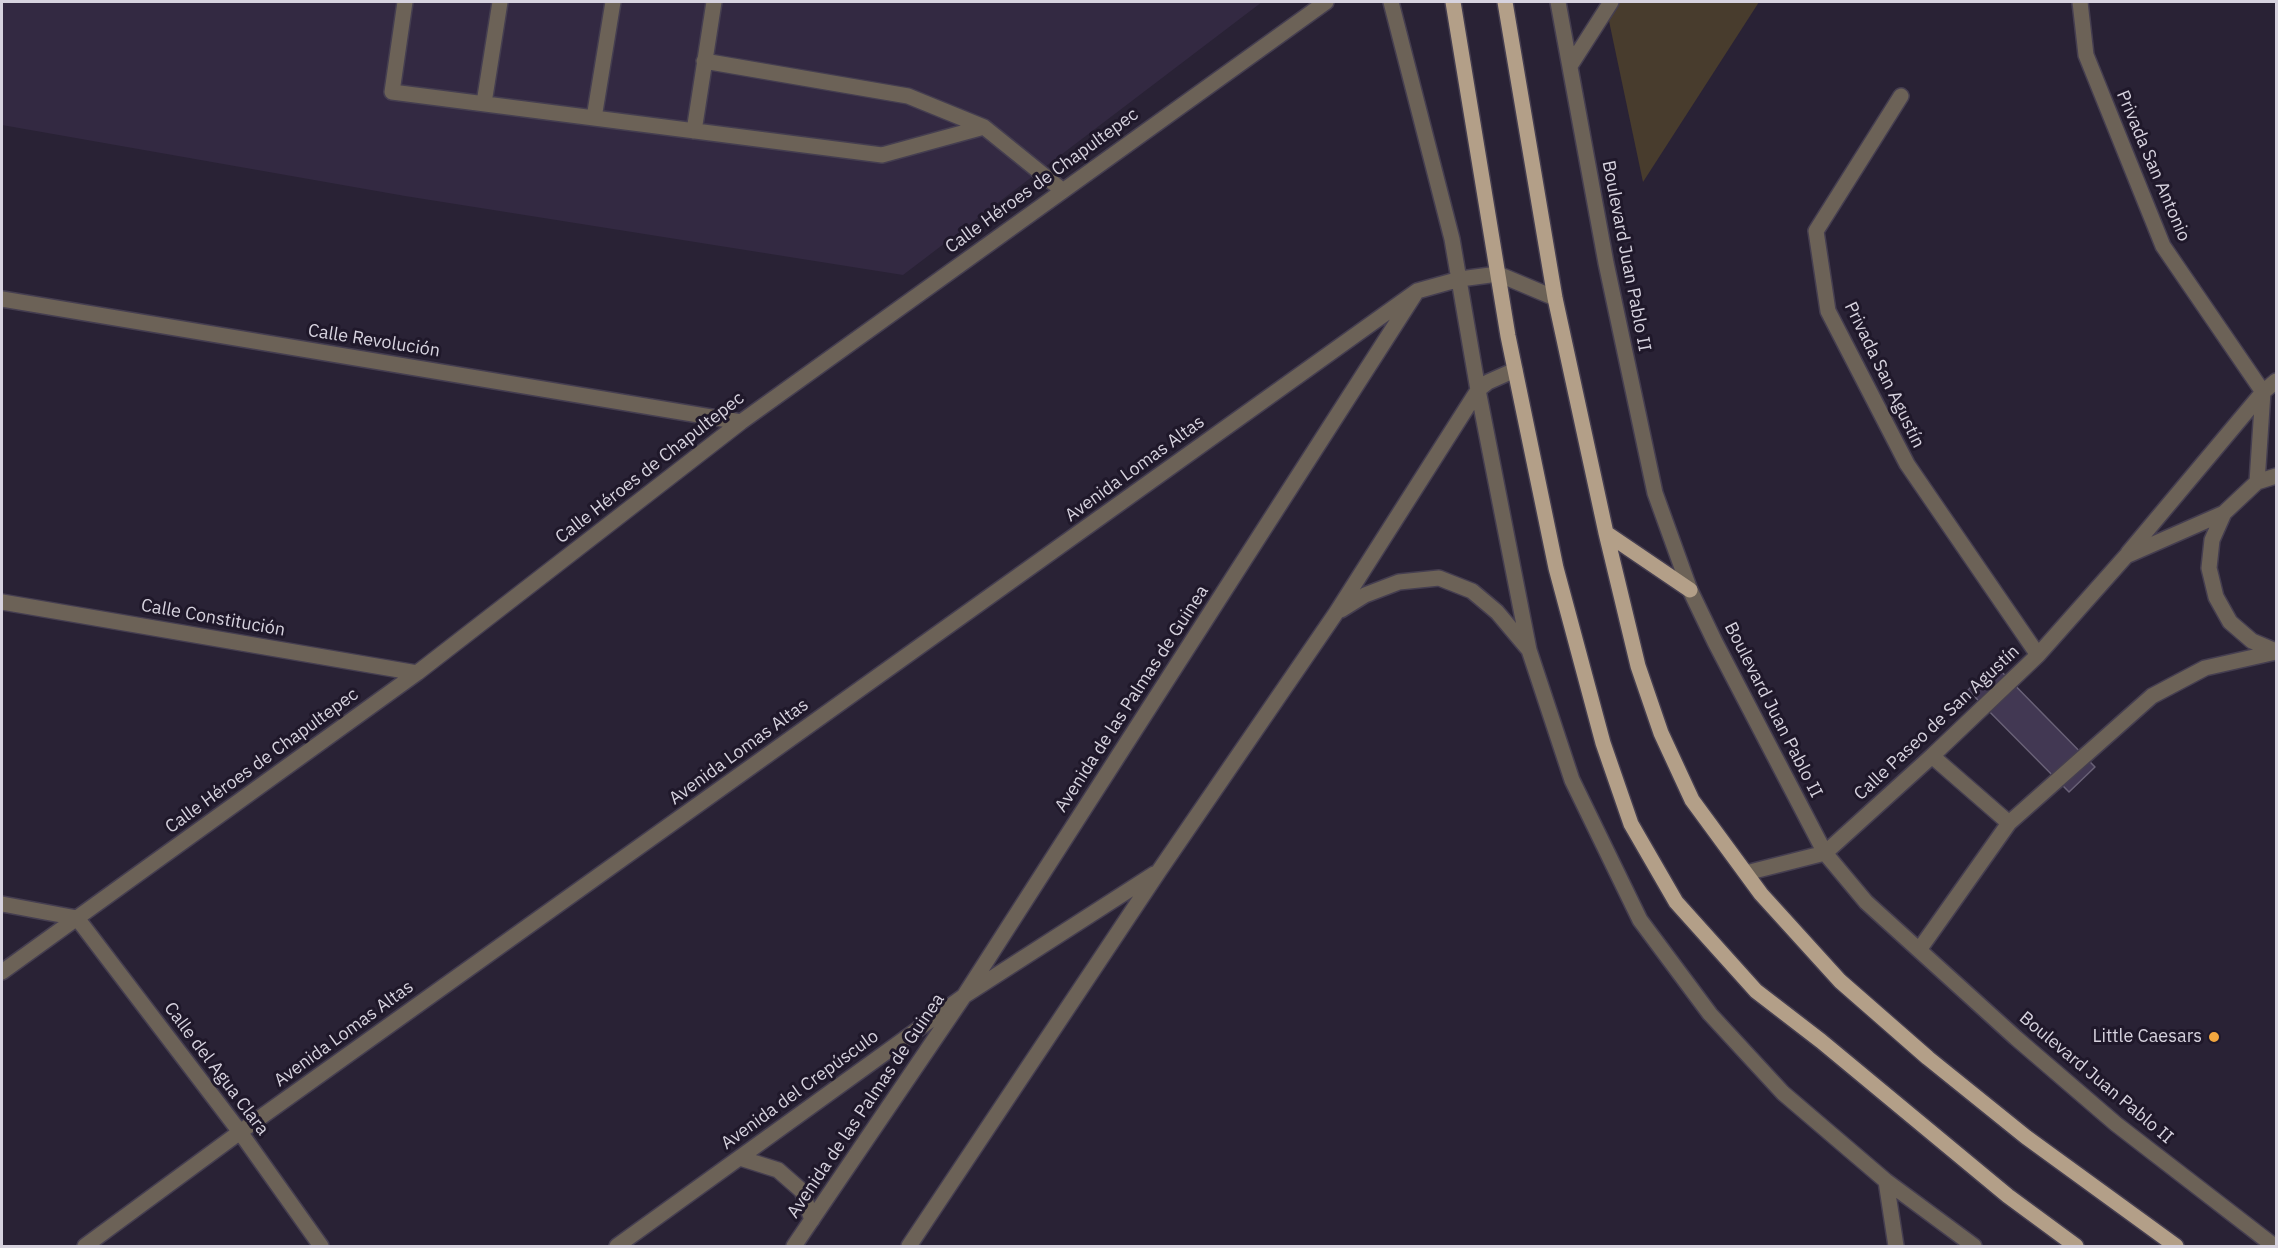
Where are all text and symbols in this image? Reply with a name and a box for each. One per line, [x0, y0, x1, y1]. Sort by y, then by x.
street label: Privada San Antonio [2111, 87, 2195, 245]
street label: Calle Héroes de Chapultepec [941, 104, 1143, 258]
street label: Boulevard Juan Pablo II [1597, 159, 1655, 353]
street label: Privada San Agustín [1839, 298, 1929, 452]
street label: Calle Revolución [306, 320, 442, 362]
street label: Calle Héroes de Chapultepec [551, 388, 749, 548]
street label: Avenida Lomas Altas [1061, 411, 1209, 527]
street label: Avenida de las Palmas de Guinea [1051, 582, 1213, 816]
street label: Calle Constitución [139, 595, 287, 641]
street label: Boulevard Juan Pablo II [1719, 619, 1827, 801]
street label: Calle Paseo de San Agustín [1850, 641, 2024, 805]
street label: Calle Héroes de Chapultepec [161, 684, 363, 838]
street label: Avenida Lomas Altas [665, 694, 813, 810]
street label: Avenida Lomas Altas [270, 976, 418, 1092]
street label: Avenida de las Palmas de Guinea [783, 990, 949, 1222]
street label: Calle del Agua Clara [159, 998, 273, 1140]
street label: Boulevard Juan Pablo II [2015, 1007, 2177, 1149]
street label: Avenida del Crepúsculo [717, 1026, 883, 1154]
place label: Little Caesars [2093, 1026, 2202, 1048]
marker: Little Caesars [2207, 1030, 2221, 1044]

